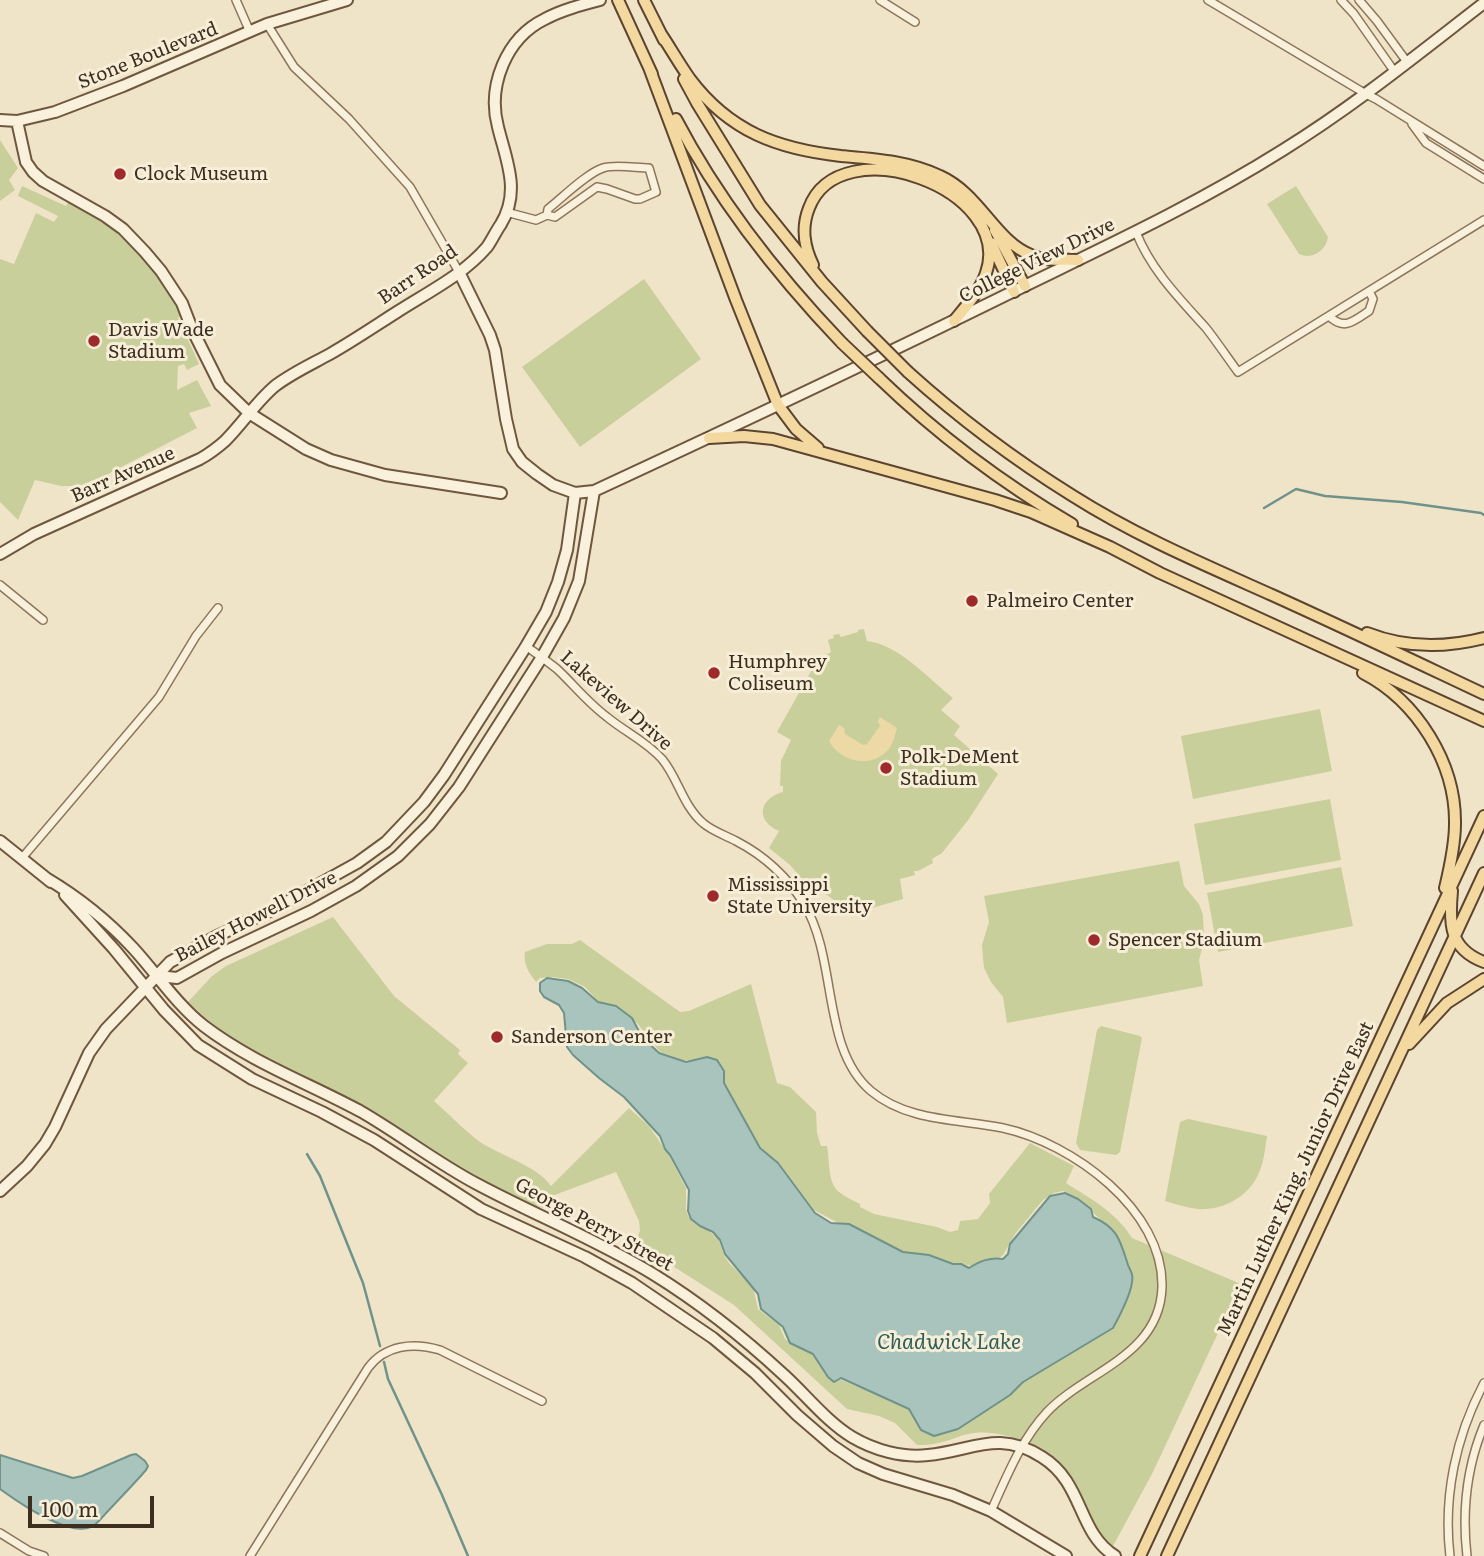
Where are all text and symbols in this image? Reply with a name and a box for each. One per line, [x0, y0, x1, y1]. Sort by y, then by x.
street label: Stone Boulevard [75, 18, 221, 94]
place label: Clock Museum [134, 163, 268, 185]
marker: Clock Museum [112, 166, 128, 182]
street label: College View Drive [956, 213, 1118, 309]
street label: Barr Road [374, 240, 462, 310]
place label: Davis Wade Stadium [108, 319, 214, 363]
marker: Davis Wade Stadium [86, 333, 102, 349]
street label: Barr Avenue [68, 442, 178, 508]
place label: Palmeiro Center [986, 590, 1133, 612]
marker: Palmeiro Center [964, 593, 980, 609]
street label: Lakeview Drive [555, 646, 677, 756]
place label: Humphrey Coliseum [728, 651, 827, 695]
marker: Humphrey Coliseum [706, 665, 722, 681]
place label: Polk-DeMent Stadium [900, 746, 1019, 790]
marker: Polk-DeMent Stadium [878, 760, 894, 776]
street label: Bailey Howell Drive [171, 866, 341, 968]
place label: Mississippi State University [727, 874, 872, 918]
marker: Mississippi State University [705, 888, 721, 904]
place label: Spencer Stadium [1108, 929, 1262, 951]
marker: Spencer Stadium [1086, 932, 1102, 948]
street label: Martin Luther King, Junior Drive East [1213, 1018, 1379, 1340]
place label: Sanderson Center [511, 1026, 672, 1048]
marker: Sanderson Center [489, 1029, 505, 1045]
street label: George Perry Street [511, 1174, 677, 1276]
water label: Chadwick Lake [877, 1330, 1021, 1356]
scale bar [32, 1482, 158, 1526]
text: 100 m [41, 1492, 98, 1523]

